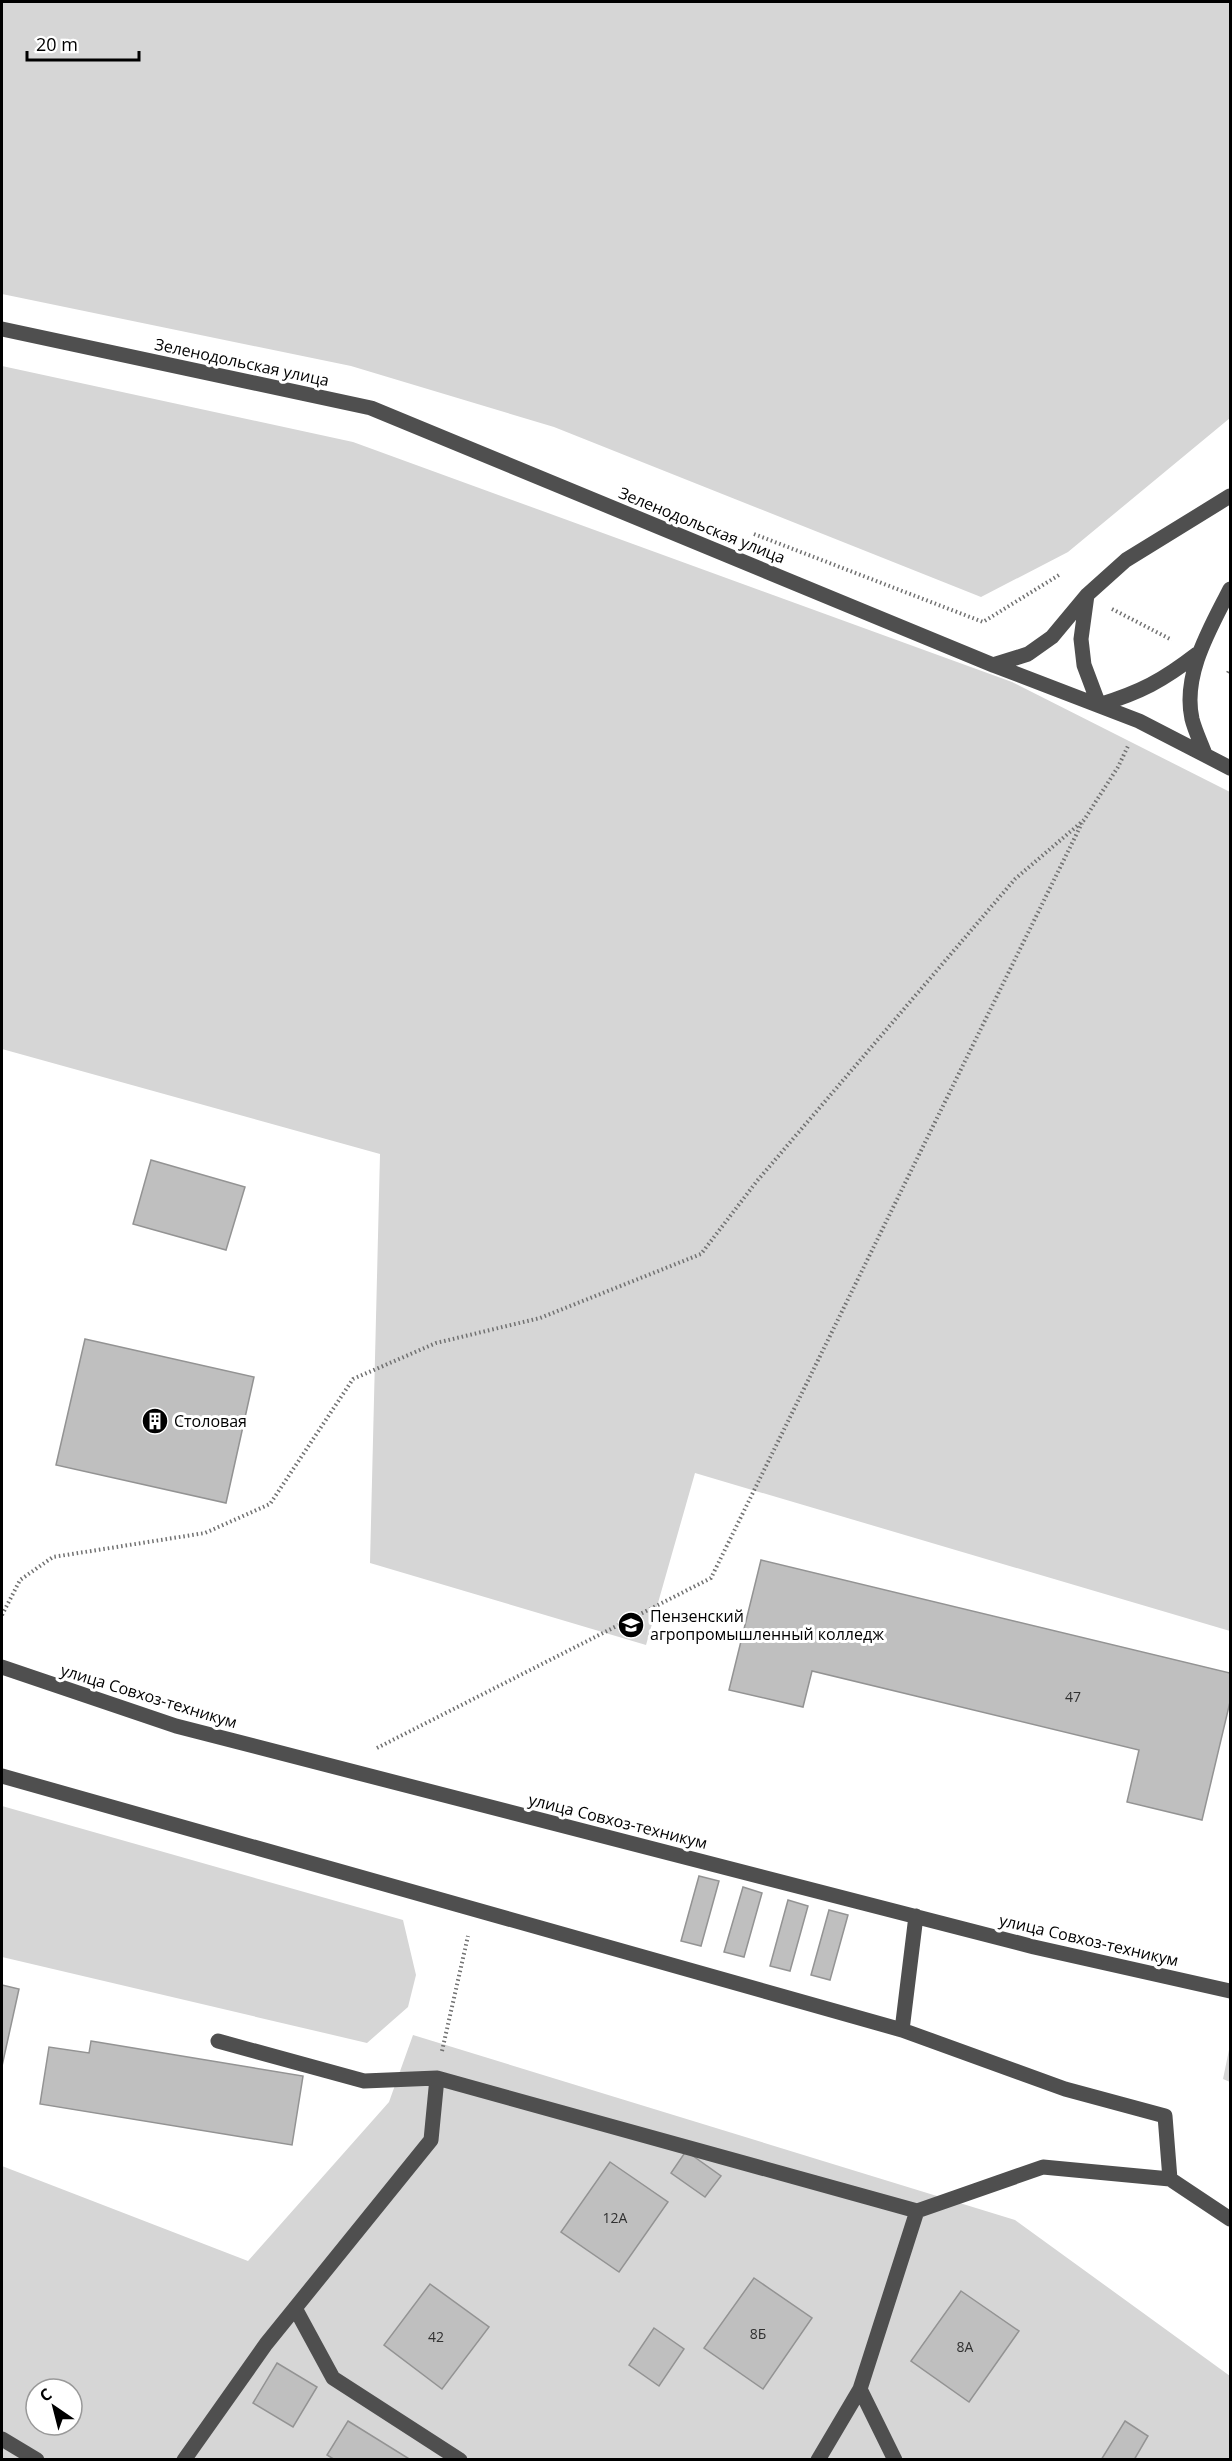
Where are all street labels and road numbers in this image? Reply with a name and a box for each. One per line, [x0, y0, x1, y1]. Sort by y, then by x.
street label: Зеленодольская улица [153, 333, 331, 391]
street label: Зеленодольская улица [615, 482, 789, 568]
street label: улица Совхоз-техникум [58, 1659, 240, 1733]
street label: улица Совхоз-техникум [526, 1788, 710, 1854]
street label: улица Совхоз-техникум [997, 1909, 1181, 1971]

